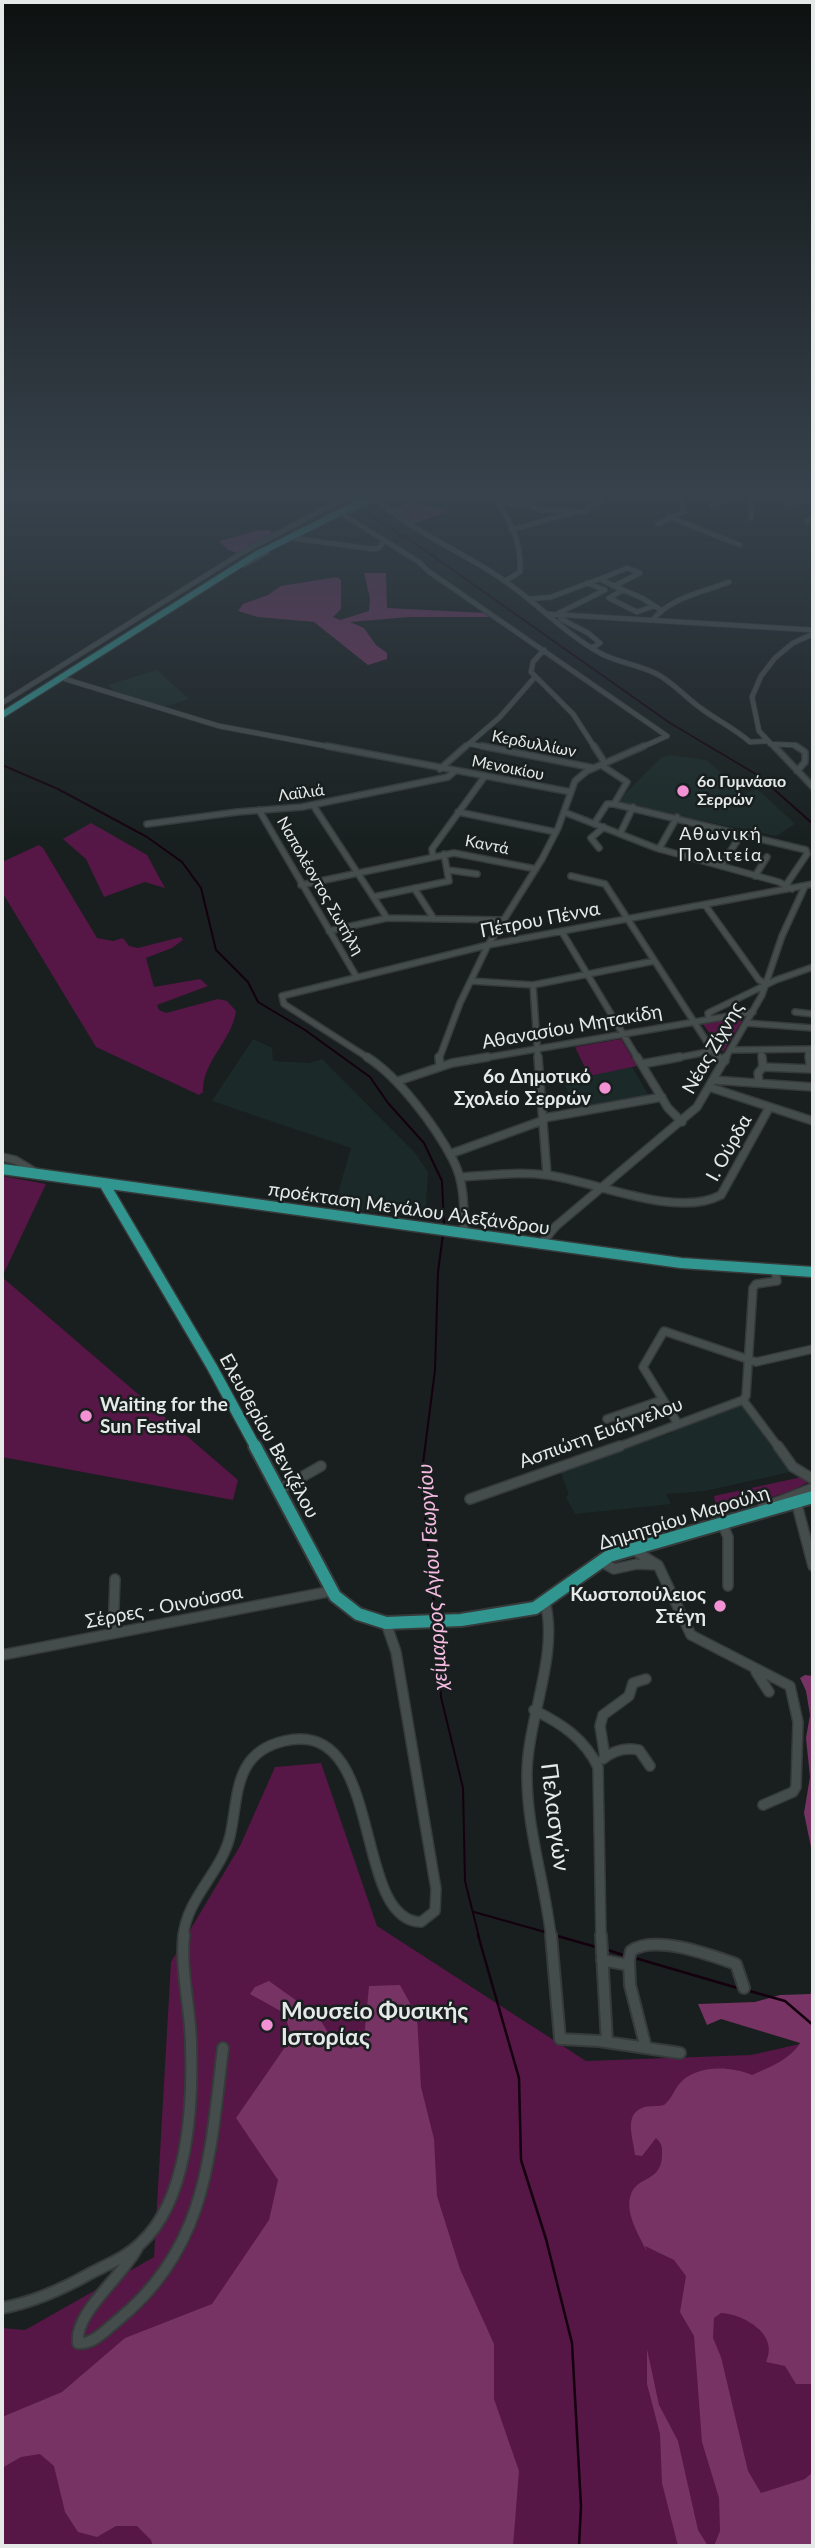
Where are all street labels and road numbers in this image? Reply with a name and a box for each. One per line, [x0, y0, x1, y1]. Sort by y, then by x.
street label: Κερδυλλίων [490, 726, 578, 762]
street label: Μενοικίου [470, 752, 546, 784]
street label: Λαϊλιά [277, 780, 325, 806]
street label: Ναπολέοντος Σωτήλη [273, 813, 367, 959]
street label: Καντά [463, 831, 511, 859]
street label: Πέτρου Πέννα [478, 897, 602, 943]
street label: Νέας Ζίχνης [678, 998, 748, 1098]
street label: Αθανασίου Μητακίδη [480, 1000, 664, 1054]
street label: Ι. Ούρδα [701, 1111, 757, 1185]
street label: προέκταση Μεγάλου Αλεξάνδρου [267, 1178, 551, 1240]
street label: Ελευθερίου Βενιζέλου [214, 1350, 324, 1522]
street label: Ασπιώτη Ευάγγελου [516, 1393, 686, 1473]
street label: Δημητρίου Μαρούλη [596, 1481, 772, 1555]
street label: Σέρρες - Οινούσσα [83, 1581, 245, 1633]
street label: Πελασγών [535, 1761, 575, 1873]

